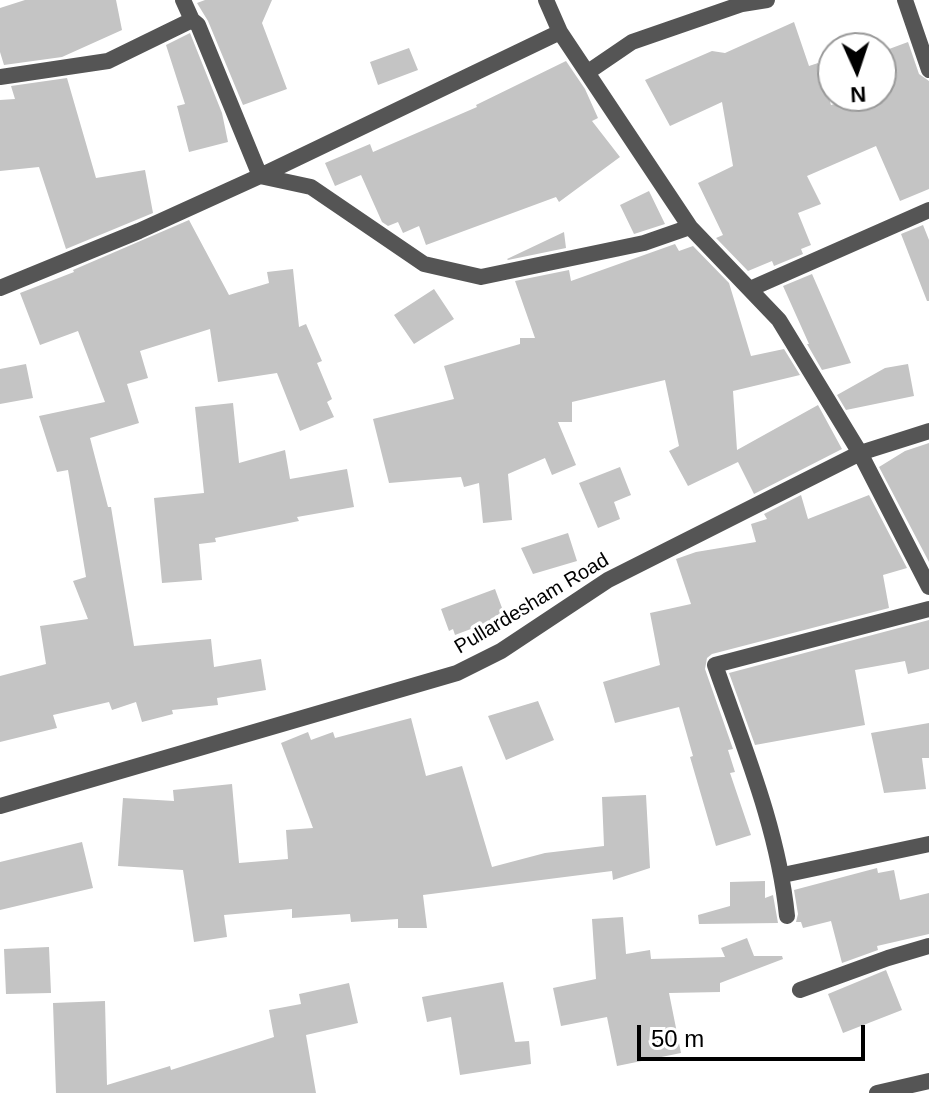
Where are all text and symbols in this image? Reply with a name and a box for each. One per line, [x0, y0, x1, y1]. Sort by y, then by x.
north arrow [817, 32, 897, 112]
text: N [850, 82, 867, 107]
street label: Pullardesham Road [451, 548, 613, 660]
scale bar [641, 1009, 869, 1059]
text: 50 m [651, 1025, 704, 1052]

